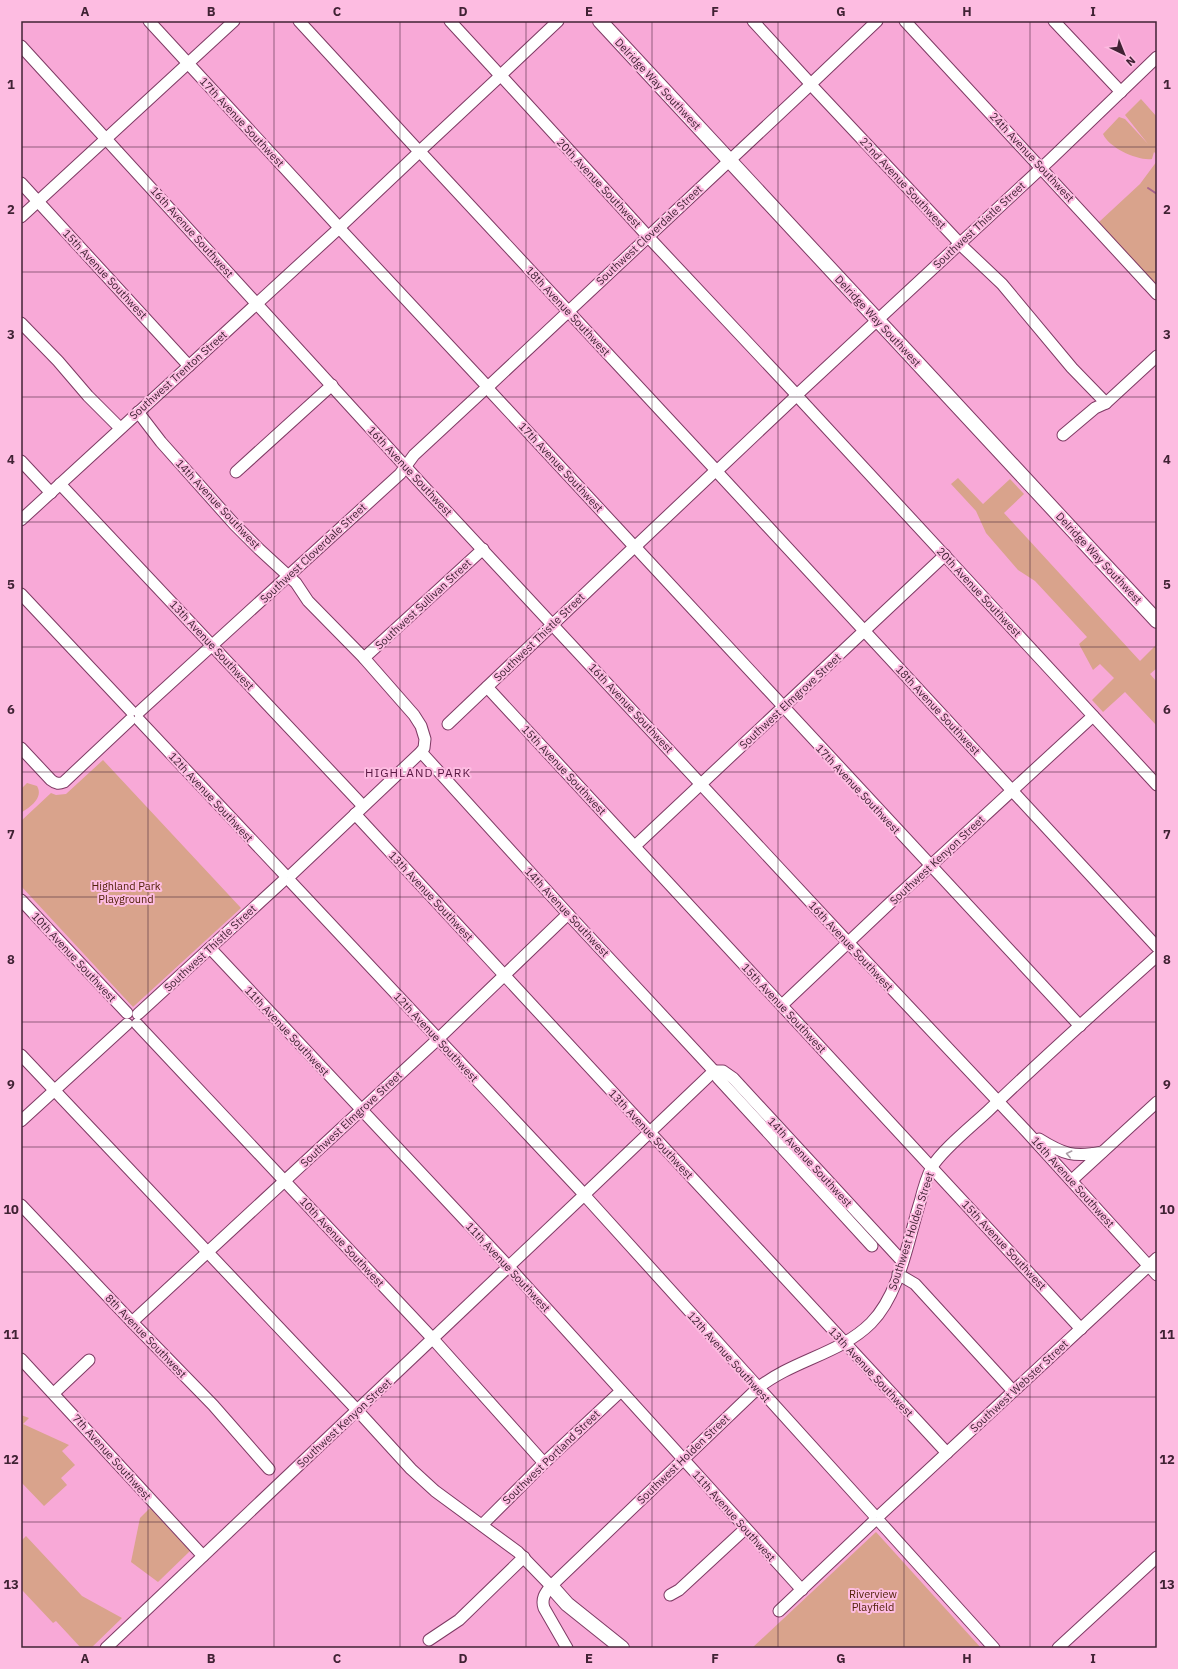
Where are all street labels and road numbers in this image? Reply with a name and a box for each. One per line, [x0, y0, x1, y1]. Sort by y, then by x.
street label: Delridge Way Southwest [612, 35, 704, 133]
street label: 17th Avenue Southwest [197, 74, 287, 170]
street label: 24th Avenue Southwest [987, 109, 1077, 205]
street label: 22nd Avenue Southwest [857, 134, 949, 232]
street label: 20th Avenue Southwest [554, 135, 644, 231]
street label: Southwest Thistle Street [930, 178, 1028, 271]
street label: Southwest Cloverdale Street [593, 182, 705, 288]
street label: 16th Avenue Southwest [147, 184, 237, 281]
street label: 15th Avenue Southwest [60, 226, 150, 322]
street label: 18th Avenue Southwest [523, 263, 613, 359]
street label: Delridge Way Southwest [832, 272, 924, 370]
street label: Southwest Trenton Street [126, 328, 230, 422]
street label: 17th Avenue Southwest [516, 419, 606, 515]
street label: 16th Avenue Southwest [365, 423, 455, 519]
street label: 14th Avenue Southwest [173, 456, 263, 552]
street label: Southwest Cloverdale Street [257, 500, 369, 606]
street label: Delridge Way Southwest [1053, 509, 1145, 607]
street label: 20th Avenue Southwest [934, 544, 1024, 640]
street label: Southwest Sullivan Street [372, 556, 474, 652]
street label: Southwest Thistle Street [491, 590, 588, 684]
street label: 13th Avenue Southwest [167, 597, 257, 693]
street label: Southwest Elmgrove Street [736, 650, 844, 752]
street label: 16th Avenue Southwest [586, 660, 676, 756]
street label: 18th Avenue Southwest [893, 662, 983, 758]
street label: 15th Avenue Southwest [519, 722, 609, 818]
street label: 17th Avenue Southwest [813, 741, 903, 837]
street label: 12th Avenue Southwest [166, 749, 256, 845]
street label: Southwest Kenyon Street [887, 812, 987, 908]
street label: 13th Avenue Southwest [386, 848, 476, 944]
street label: 14th Avenue Southwest [522, 864, 612, 960]
street label: 16th Avenue Southwest [806, 898, 896, 994]
street label: Southwest Thistle Street [161, 901, 259, 994]
street label: 10th Avenue Southwest [29, 909, 119, 1005]
street label: 15th Avenue Southwest [739, 960, 829, 1056]
street label: 11th Avenue Southwest [242, 983, 332, 1079]
street label: 12th Avenue Southwest [391, 989, 481, 1085]
street label: Southwest Elmgrove Street [297, 1068, 405, 1170]
street label: 13th Avenue Southwest [606, 1086, 696, 1182]
street label: 14th Avenue Southwest [765, 1114, 855, 1210]
street label: 16th Avenue Southwest [1028, 1134, 1118, 1231]
street label: Southwest Holden Street [885, 1170, 937, 1292]
street label: 10th Avenue Southwest [297, 1194, 387, 1290]
street label: 15th Avenue Southwest [959, 1197, 1049, 1293]
street label: 11th Avenue Southwest [463, 1219, 553, 1315]
street label: 8th Avenue Southwest [102, 1291, 190, 1381]
street label: 12th Avenue Southwest [684, 1309, 774, 1406]
street label: 13th Avenue Southwest [826, 1324, 916, 1420]
street label: Southwest Webster Street [967, 1337, 1071, 1435]
street label: Southwest Kenyon Street [294, 1375, 394, 1471]
street label: Southwest Portland Street [499, 1407, 603, 1507]
street label: 7th Avenue Southwest [70, 1411, 154, 1503]
street label: Southwest Holden Street [634, 1411, 732, 1507]
street label: 11th Avenue Southwest [689, 1468, 779, 1565]

